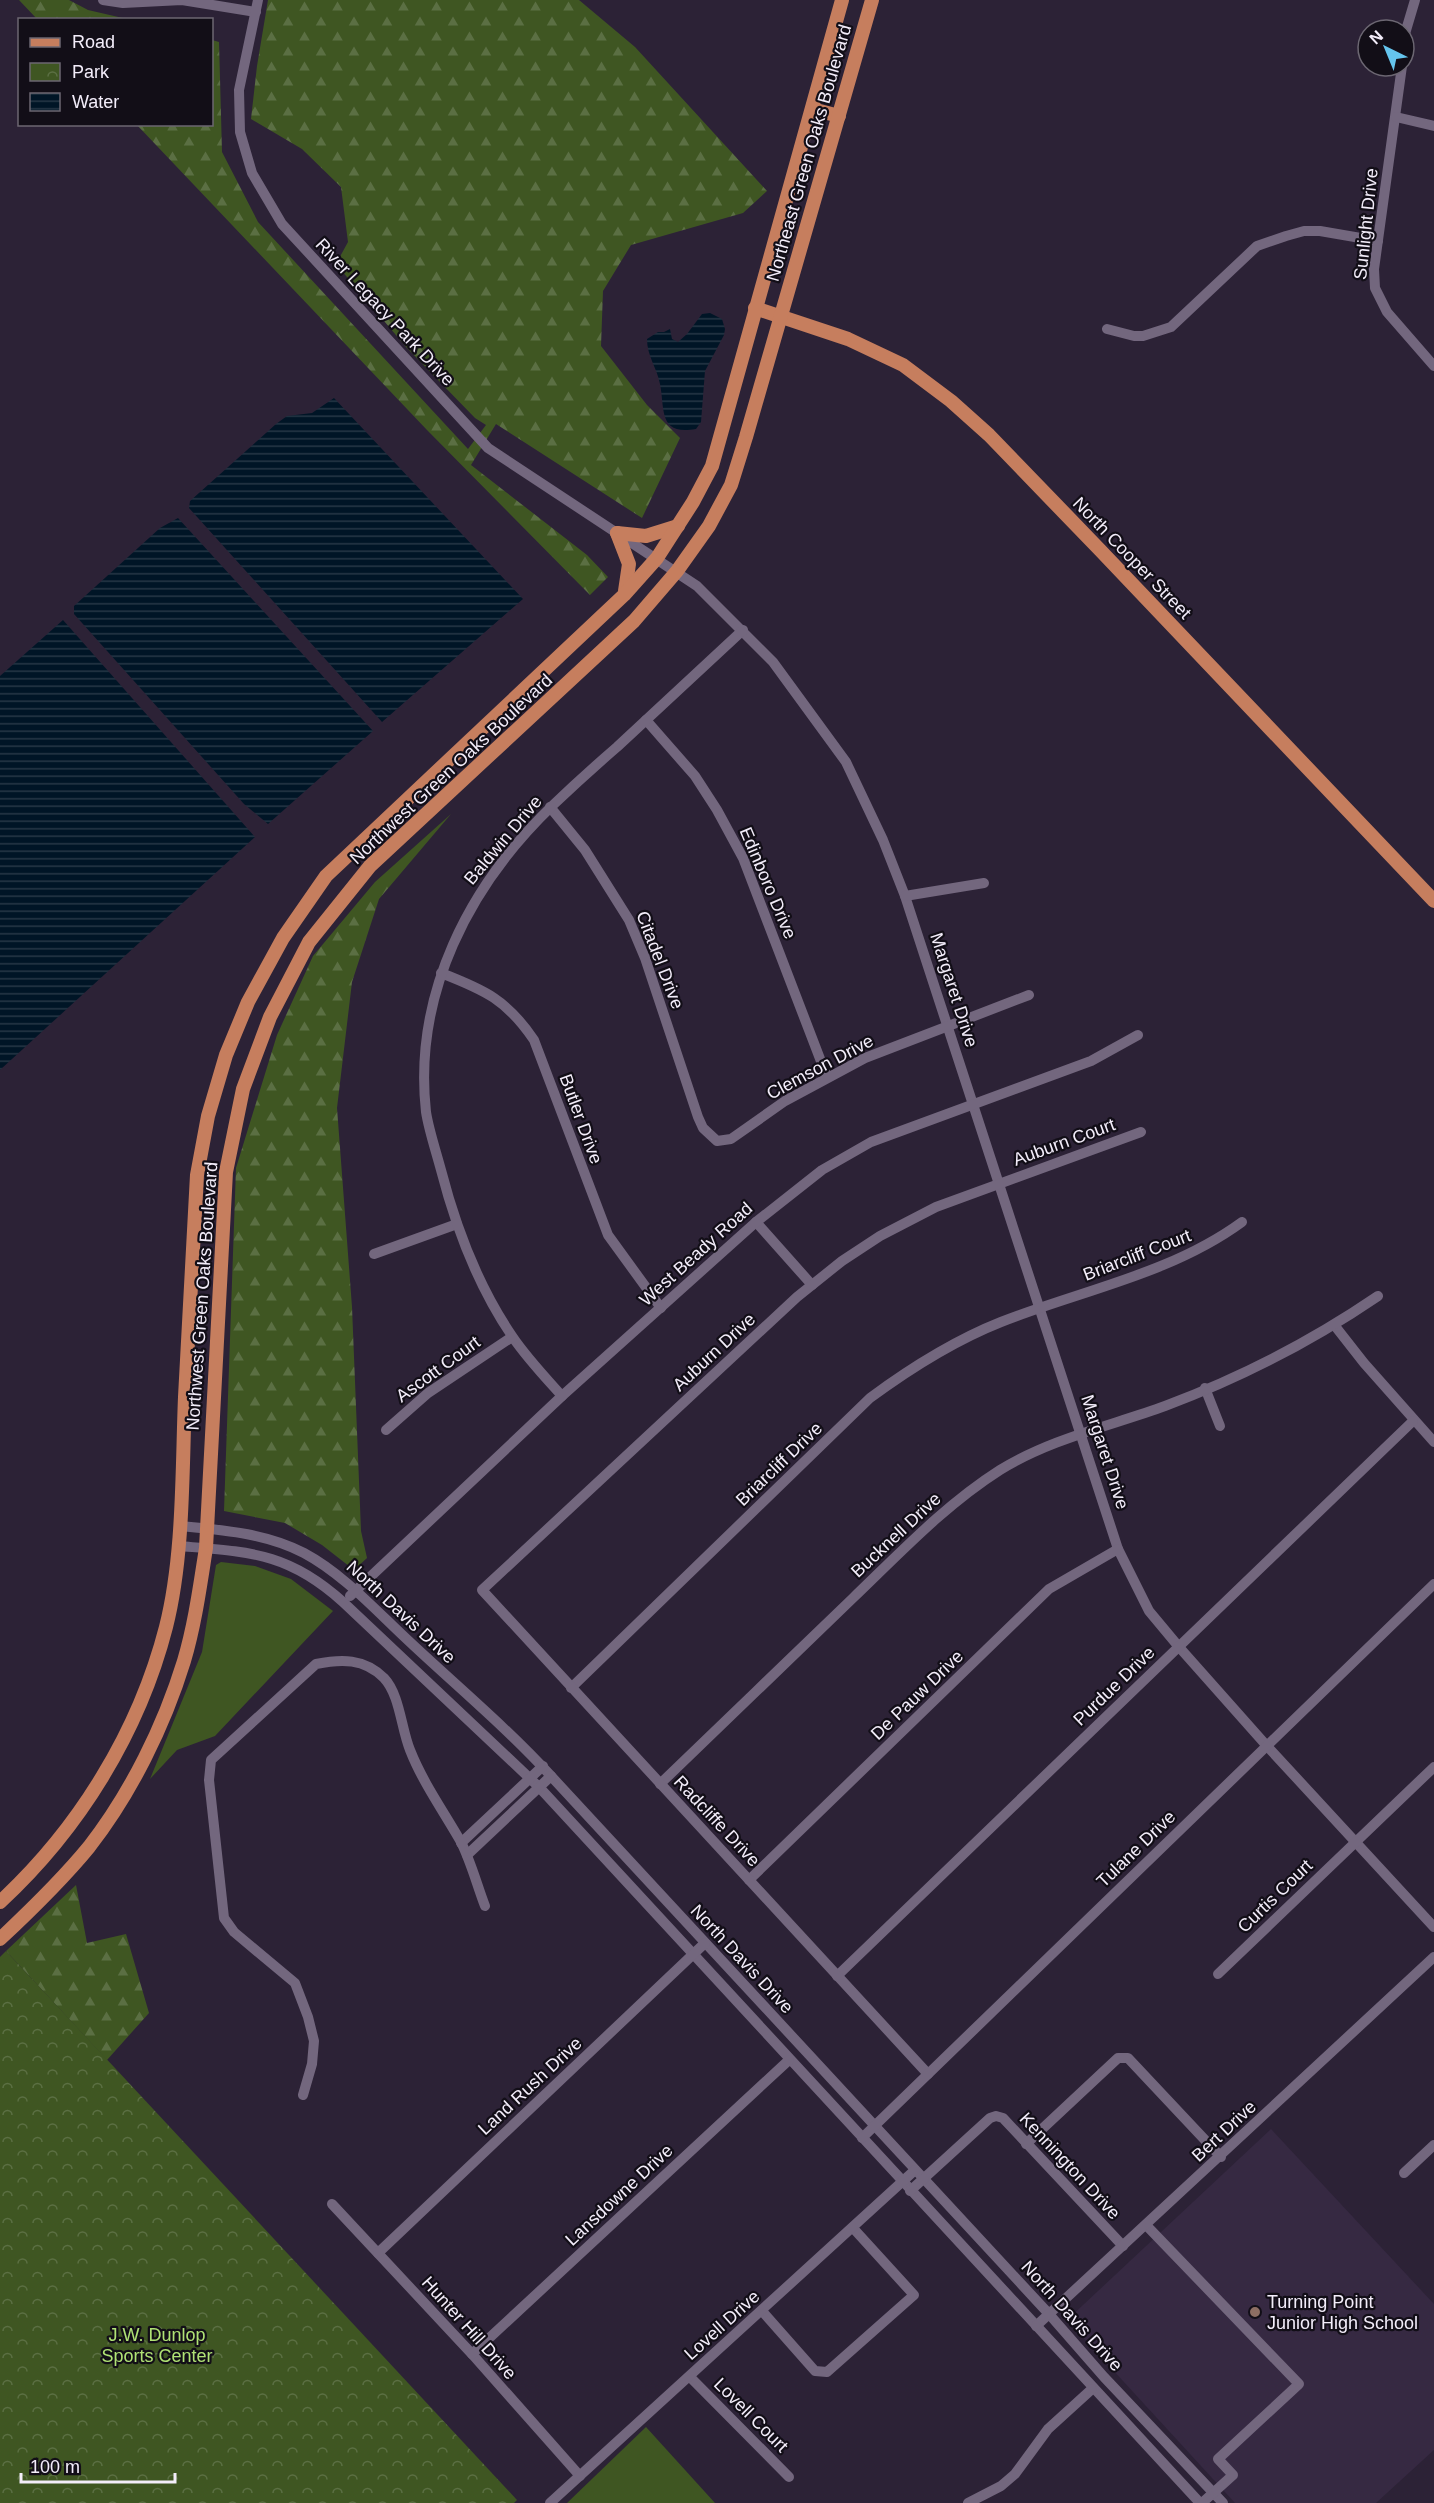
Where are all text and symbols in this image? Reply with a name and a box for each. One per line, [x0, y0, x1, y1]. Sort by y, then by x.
legend [18, 18, 213, 126]
north arrow [1356, 18, 1416, 78]
street label: Northeast Green Oaks Boulevard [763, 22, 855, 284]
text: N [1366, 27, 1386, 48]
text: Road [72, 32, 115, 52]
text: Park [72, 62, 110, 82]
text: Water [72, 92, 119, 112]
street label: Sunlight Drive [1350, 167, 1382, 281]
street label: River Legacy Park Drive [312, 234, 458, 390]
street label: North Cooper Street [1069, 493, 1195, 623]
street label: Northwest Green Oaks Boulevard [346, 670, 556, 868]
street label: Baldwin Drive [460, 791, 546, 889]
street label: Edinboro Drive [736, 824, 800, 942]
street label: Citadel Drive [632, 908, 688, 1012]
street label: Margaret Drive [926, 930, 982, 1050]
street label: Clemson Drive [763, 1030, 877, 1104]
street label: Butler Drive [556, 1071, 606, 1167]
street label: Auburn Court [1010, 1114, 1118, 1170]
street label: Northwest Green Oaks Boulevard [183, 1161, 221, 1431]
street label: West Beady Road [636, 1198, 756, 1310]
street label: Briarcliff Court [1080, 1225, 1194, 1285]
street label: Auburn Drive [669, 1309, 759, 1395]
street label: Ascott Court [392, 1332, 484, 1406]
street label: Margaret Drive [1077, 1392, 1133, 1512]
street label: Briarcliff Drive [732, 1418, 826, 1510]
street label: Bucknell Drive [847, 1488, 945, 1582]
street label: North Davis Drive [343, 1557, 459, 1667]
street label: Purdue Drive [1069, 1642, 1159, 1730]
street label: De Pauw Drive [867, 1646, 967, 1744]
street label: Radcliffe Drive [670, 1771, 764, 1871]
street label: Tulane Drive [1093, 1807, 1179, 1891]
street label: Curtis Court [1234, 1855, 1316, 1937]
street label: North Davis Drive [687, 1901, 797, 2017]
street label: Land Rush Drive [474, 2033, 586, 2139]
street label: Bert Drive [1188, 2096, 1260, 2166]
street label: Kennington Drive [1016, 2109, 1124, 2223]
street label: Lansdowne Drive [561, 2140, 677, 2250]
street label: North Davis Drive [1017, 2257, 1127, 2375]
street label: Hunter Hill Drive [418, 2273, 520, 2383]
street label: Lovell Drive [680, 2286, 764, 2364]
place label: Turning Point Junior High School [1267, 2292, 1418, 2333]
marker: Turning Point Junior High School [1248, 2305, 1262, 2319]
park label: J.W. Dunlop Sports Center [101, 2325, 213, 2366]
street label: Lovell Court [710, 2374, 792, 2456]
scale bar [21, 2446, 176, 2484]
text: 100 m [30, 2457, 80, 2477]

